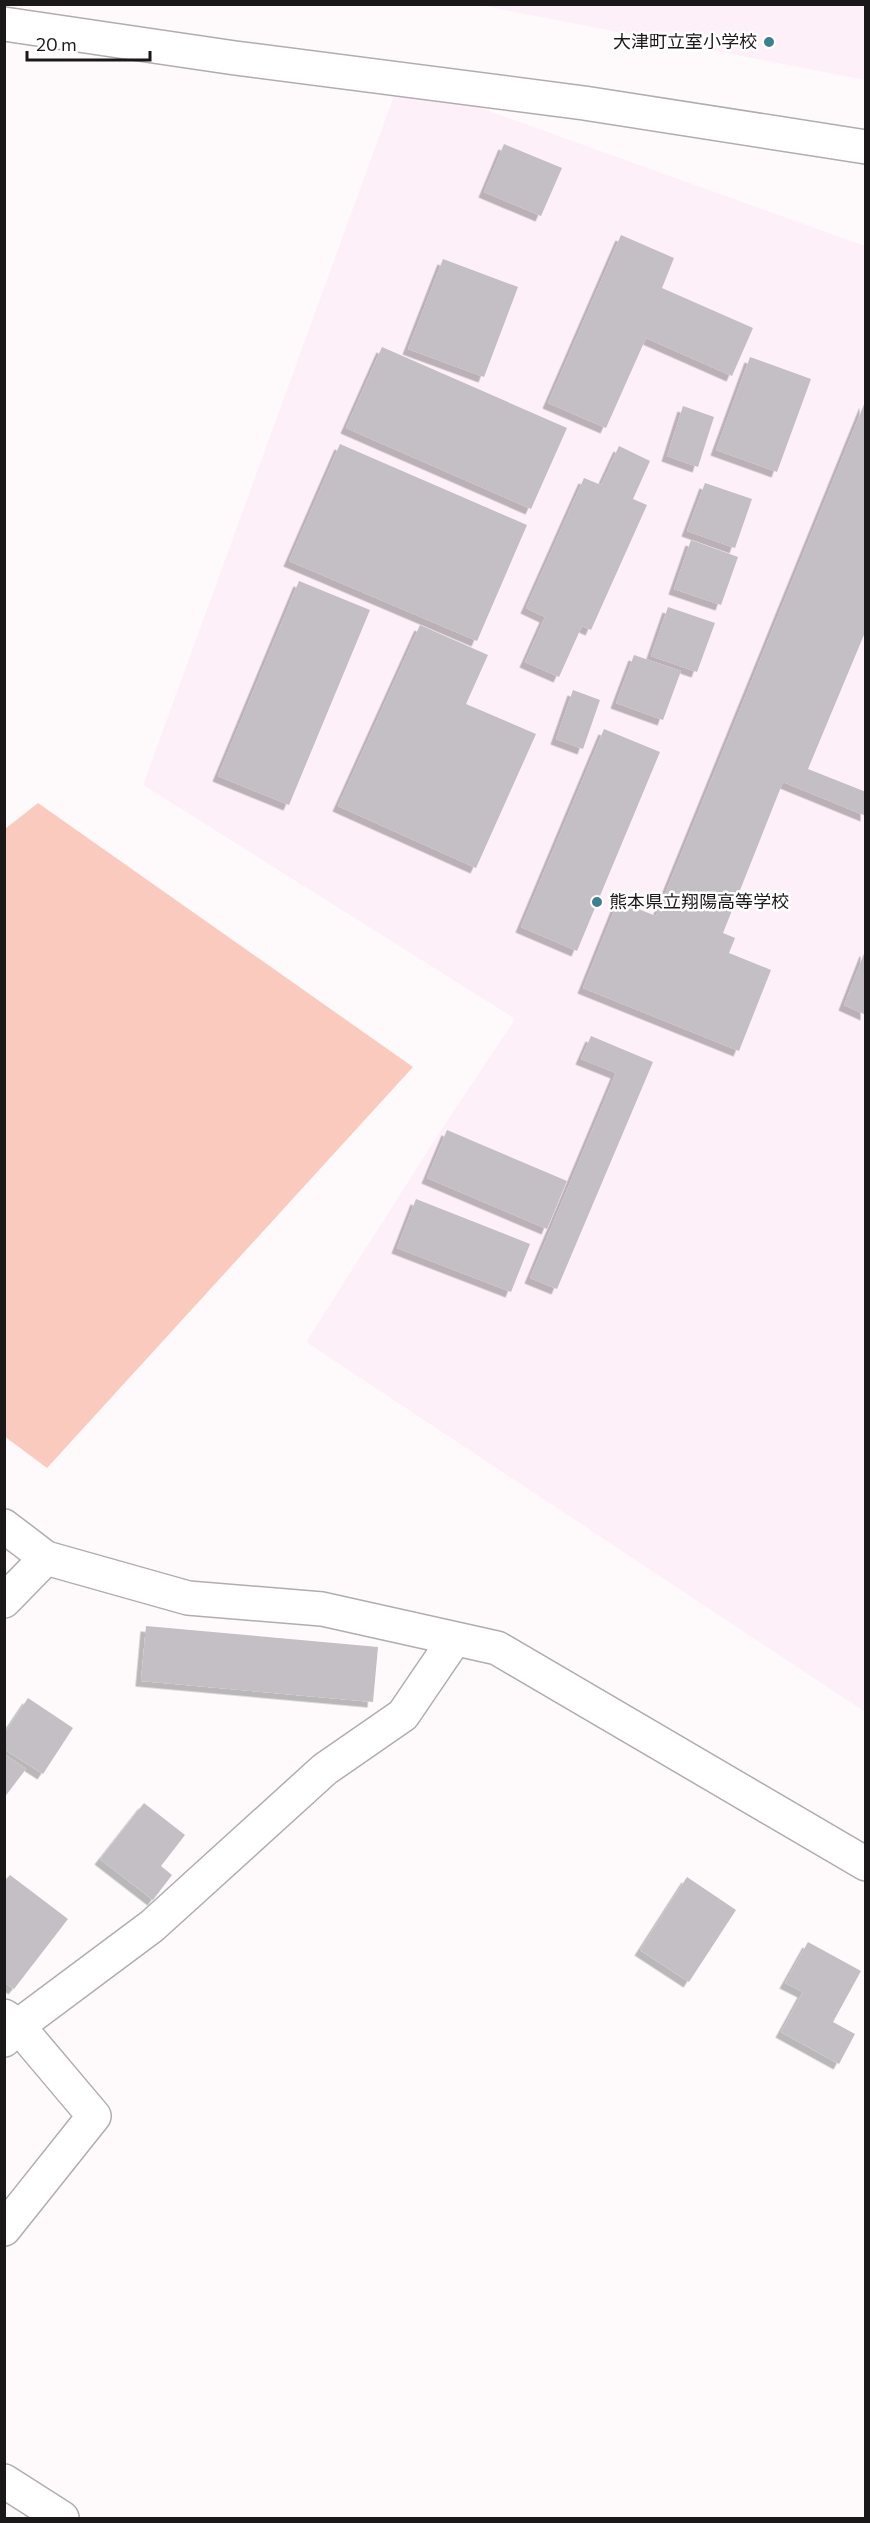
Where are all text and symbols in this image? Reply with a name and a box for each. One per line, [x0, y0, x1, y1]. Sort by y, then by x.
scale bar [27, 24, 150, 62]
place label: 大津町立室小学校 [613, 30, 757, 52]
text: 20 m [36, 33, 77, 55]
marker: 大津町立室小学校 [762, 35, 776, 49]
place label: 熊本県立翔陽高等学校 [609, 890, 789, 912]
marker: 熊本県立翔陽高等学校 [590, 895, 604, 909]

